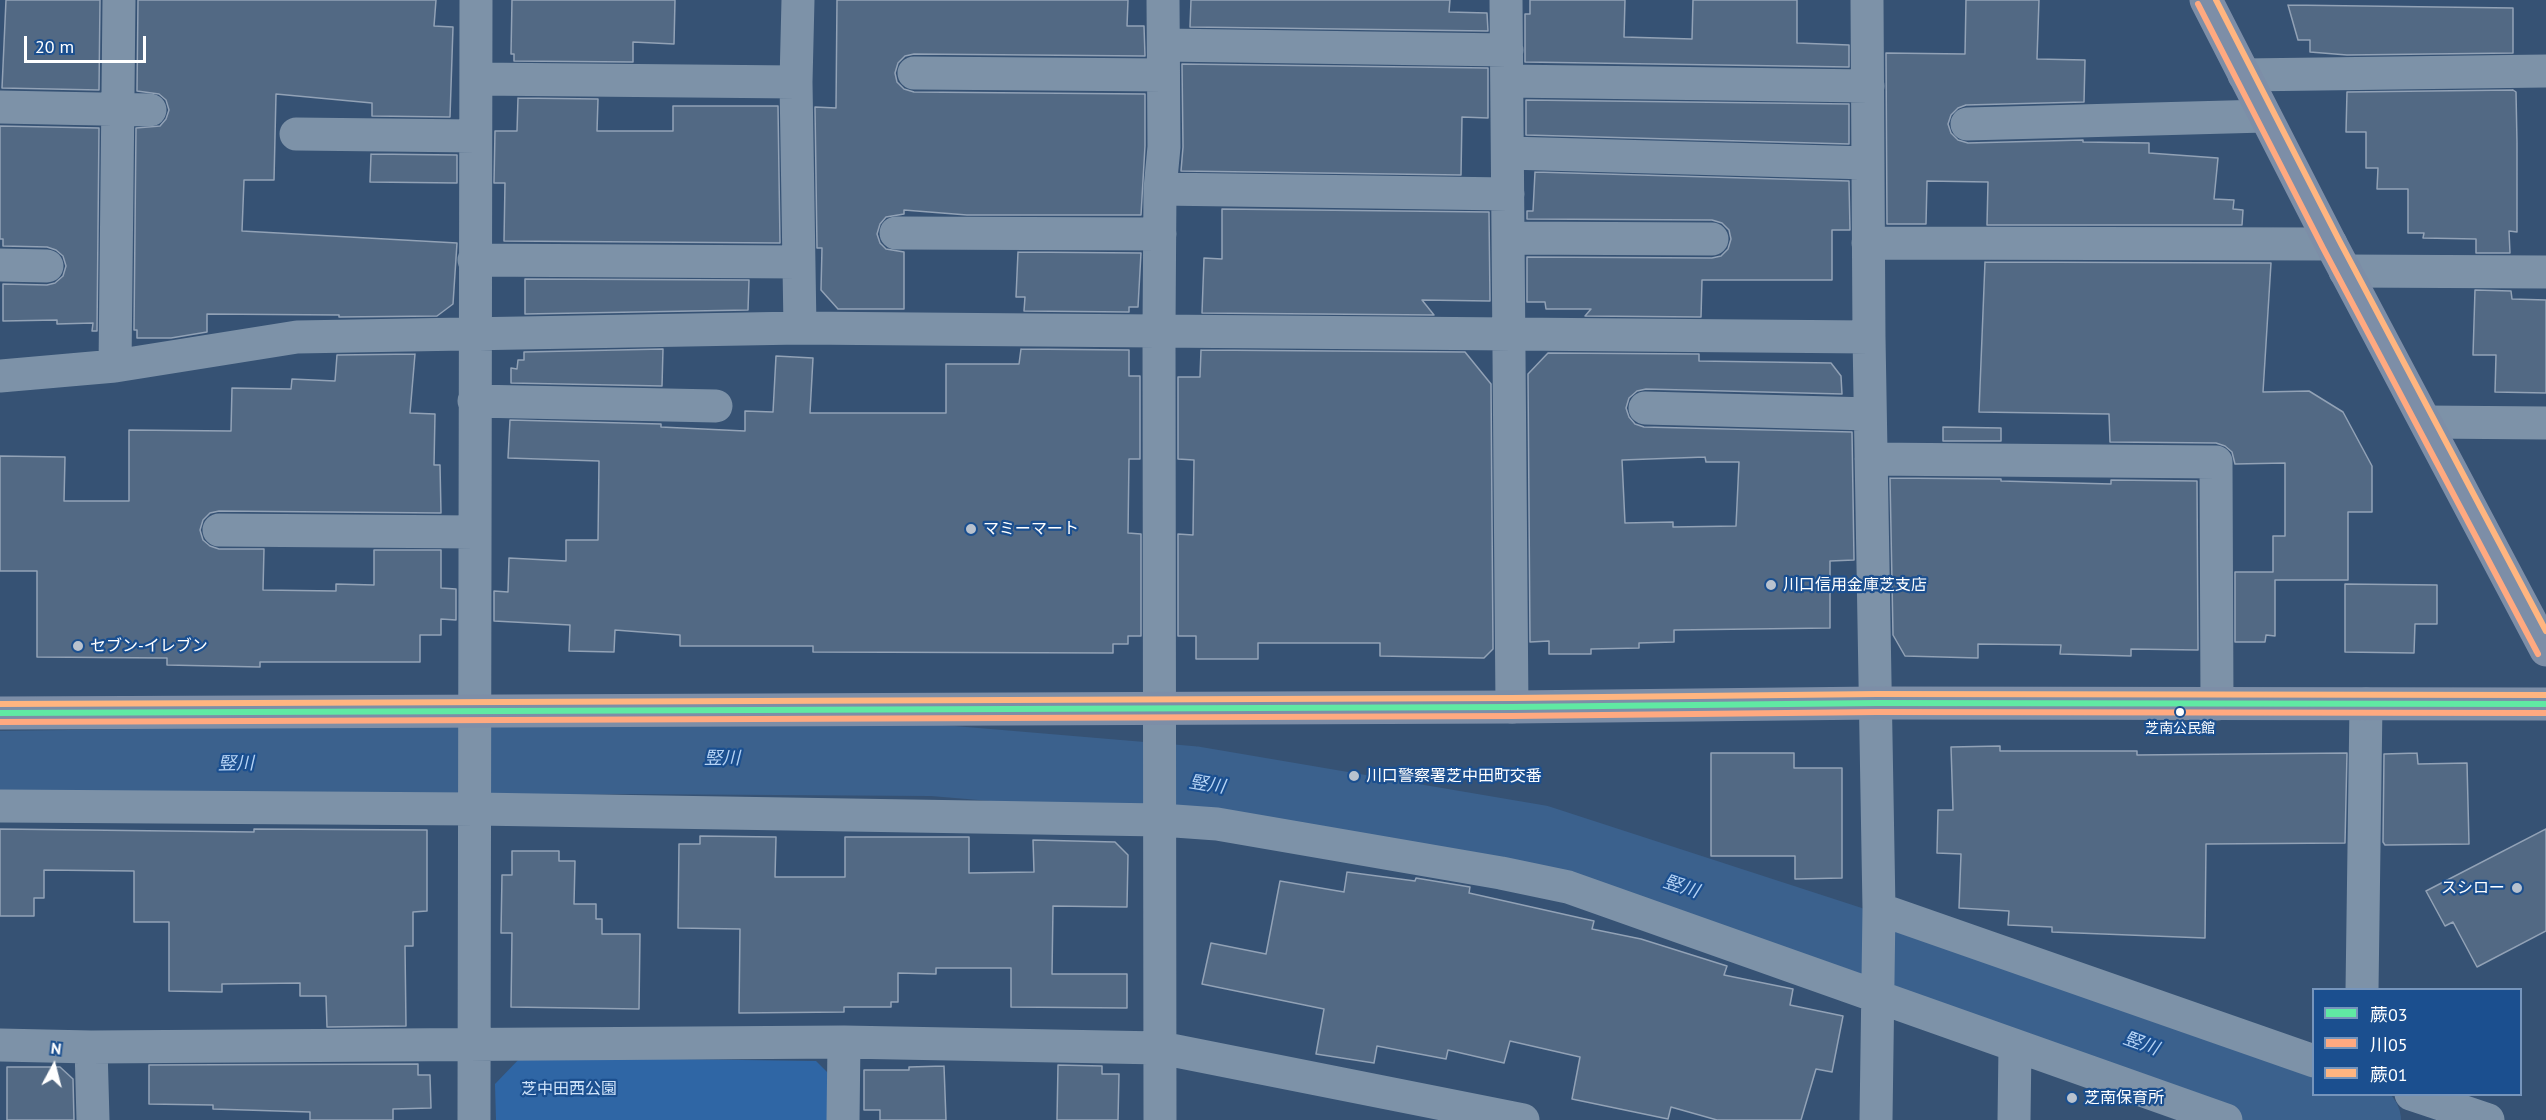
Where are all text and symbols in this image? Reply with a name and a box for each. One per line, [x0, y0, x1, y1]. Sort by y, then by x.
scale bar [27, 24, 148, 62]
text: 20 m [35, 35, 74, 58]
place label: マミーマート [983, 519, 1079, 539]
marker: マミーマート [964, 522, 978, 536]
place label: 川口信用金庫芝支店 [1783, 575, 1927, 595]
marker: 川口信用金庫芝支店 [1764, 578, 1778, 592]
place label: セブン-イレブン [90, 636, 208, 656]
marker: セブン-イレブン [71, 639, 85, 653]
marker: 芝南公民館 [2174, 706, 2186, 718]
place label: 芝南公民館 [2145, 721, 2215, 737]
water label: 竪川 [704, 748, 740, 770]
water label: 竪川 [218, 753, 254, 775]
place label: 川口警察署芝中田町交番 [1366, 766, 1542, 786]
marker: 川口警察署芝中田町交番 [1347, 769, 1361, 783]
water label: 竪川 [1188, 772, 1226, 798]
water label: 竪川 [1661, 871, 1701, 903]
place label: スシロー [2441, 878, 2505, 898]
marker: スシロー [2510, 881, 2524, 895]
legend [2312, 988, 2522, 1096]
text: 蕨03 [2370, 1003, 2408, 1026]
water label: 竪川 [2120, 1028, 2162, 1060]
text: 川05 [2370, 1033, 2408, 1056]
north arrow [24, 1036, 84, 1096]
text: N [50, 1038, 63, 1059]
text: 蕨01 [2370, 1063, 2408, 1086]
park label: 芝中田西公園 [521, 1079, 617, 1099]
place label: 芝南保育所 [2084, 1088, 2164, 1108]
marker: 芝南保育所 [2065, 1091, 2079, 1105]

